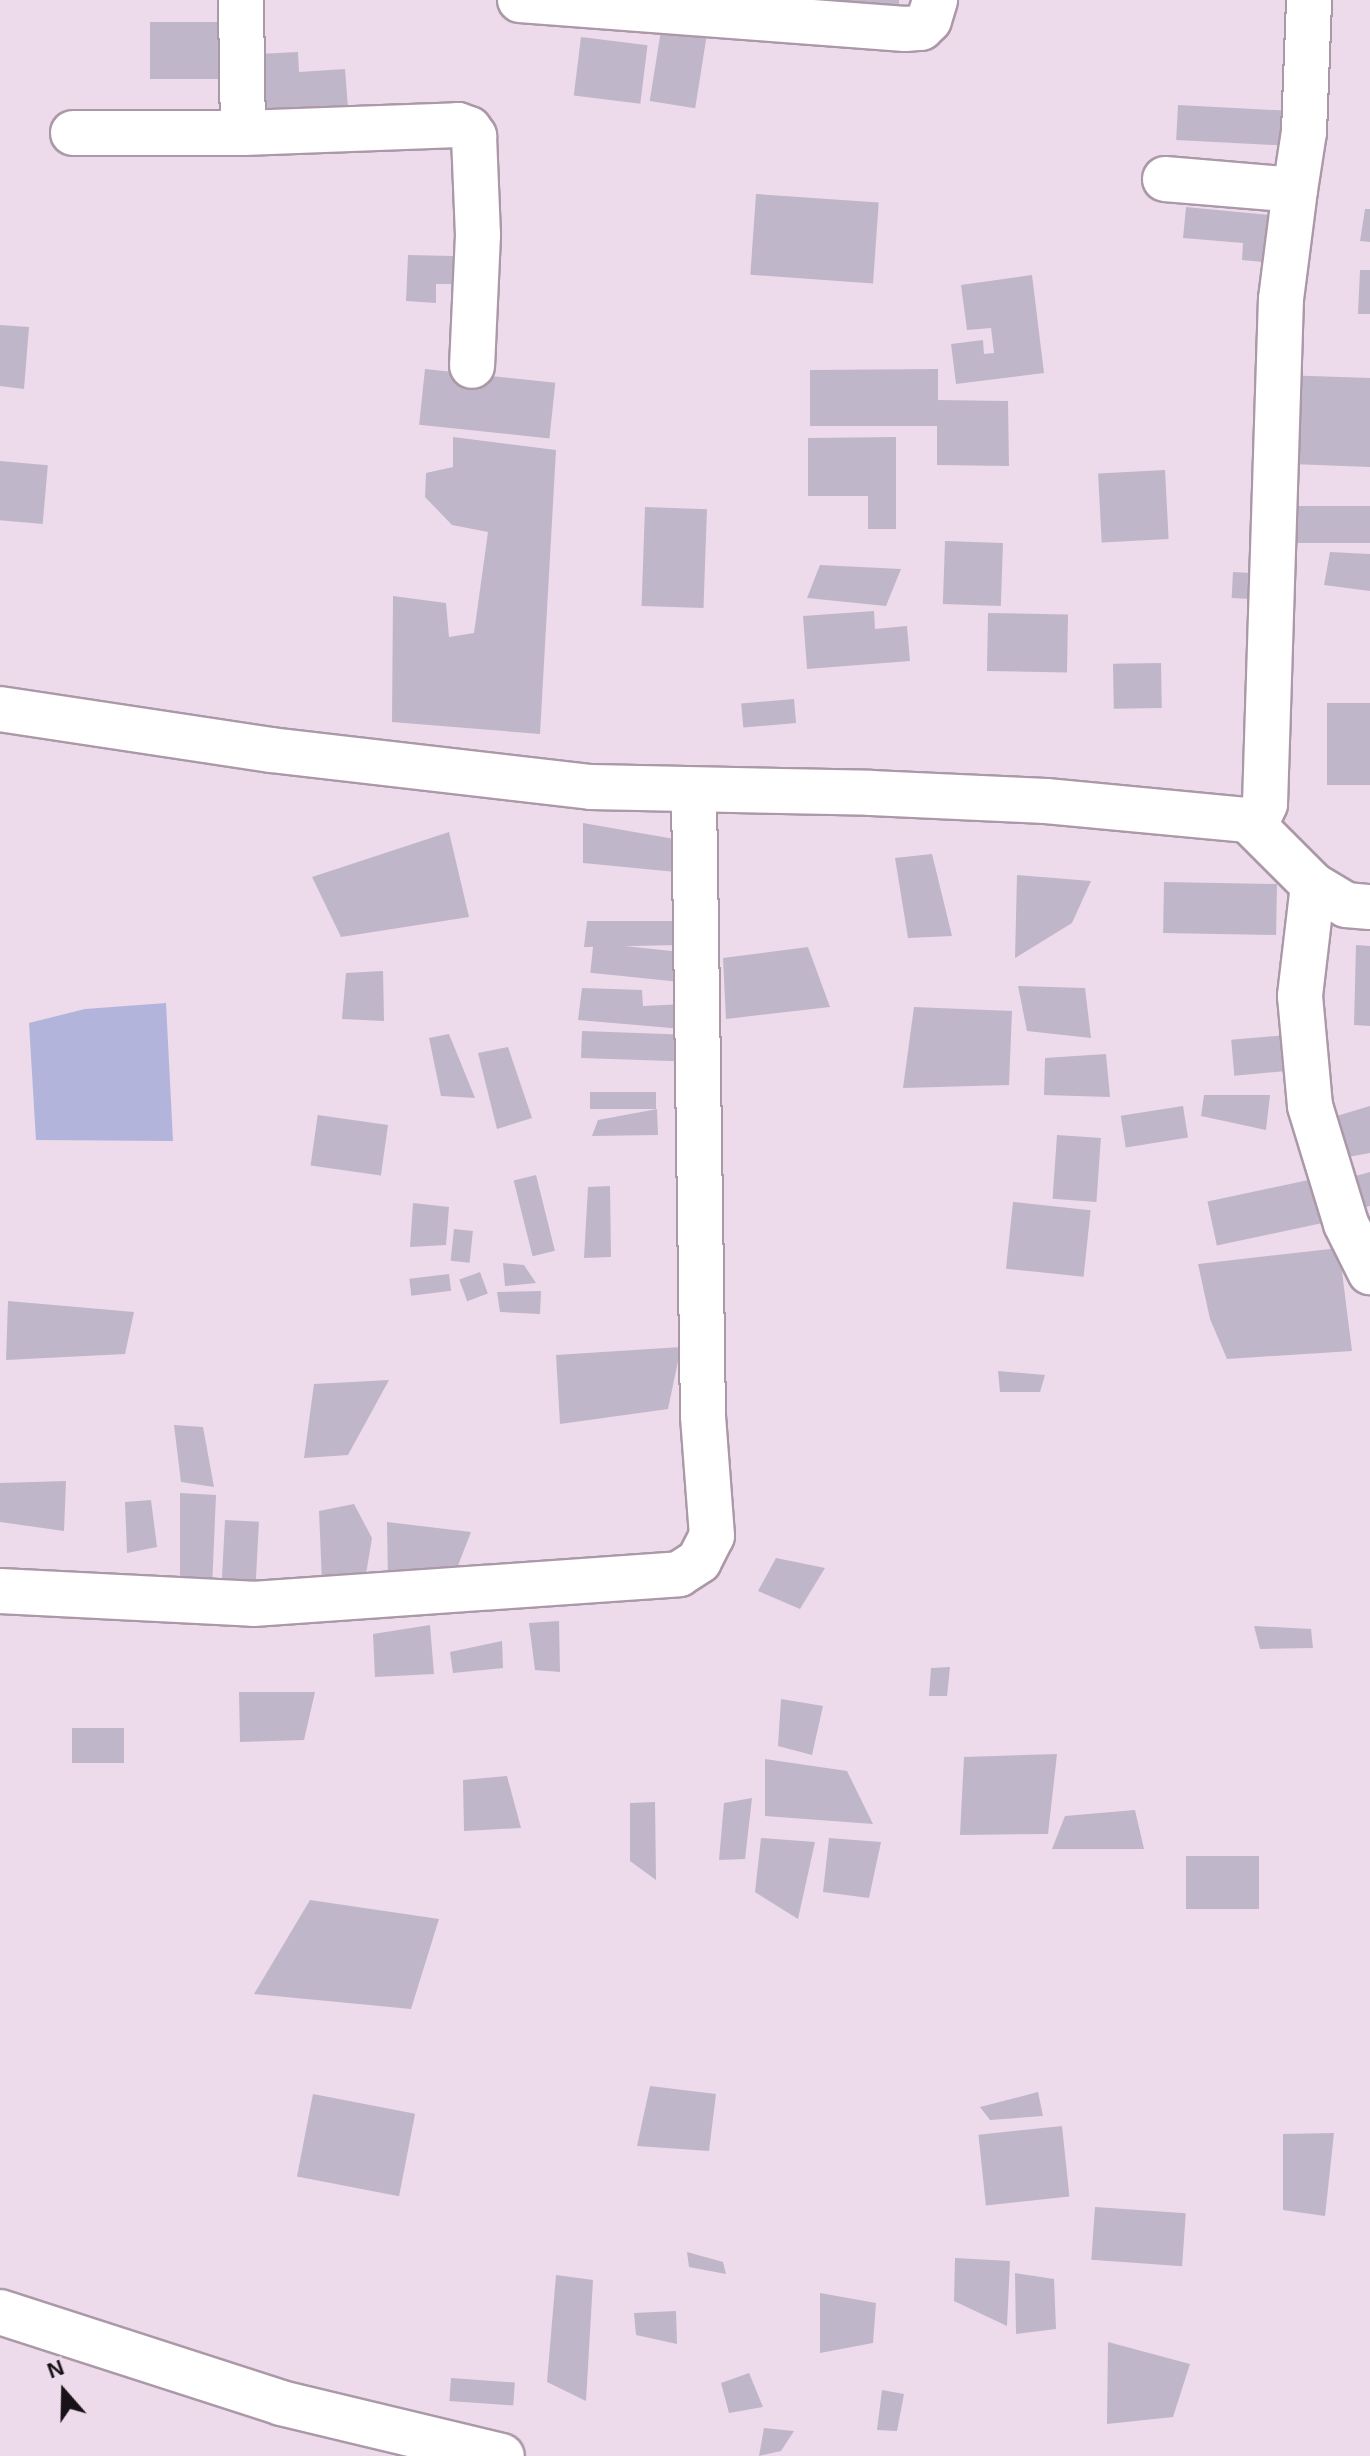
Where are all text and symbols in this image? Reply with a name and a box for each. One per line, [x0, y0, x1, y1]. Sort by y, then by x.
north arrow [24, 2352, 104, 2432]
text: N [44, 2355, 67, 2383]

